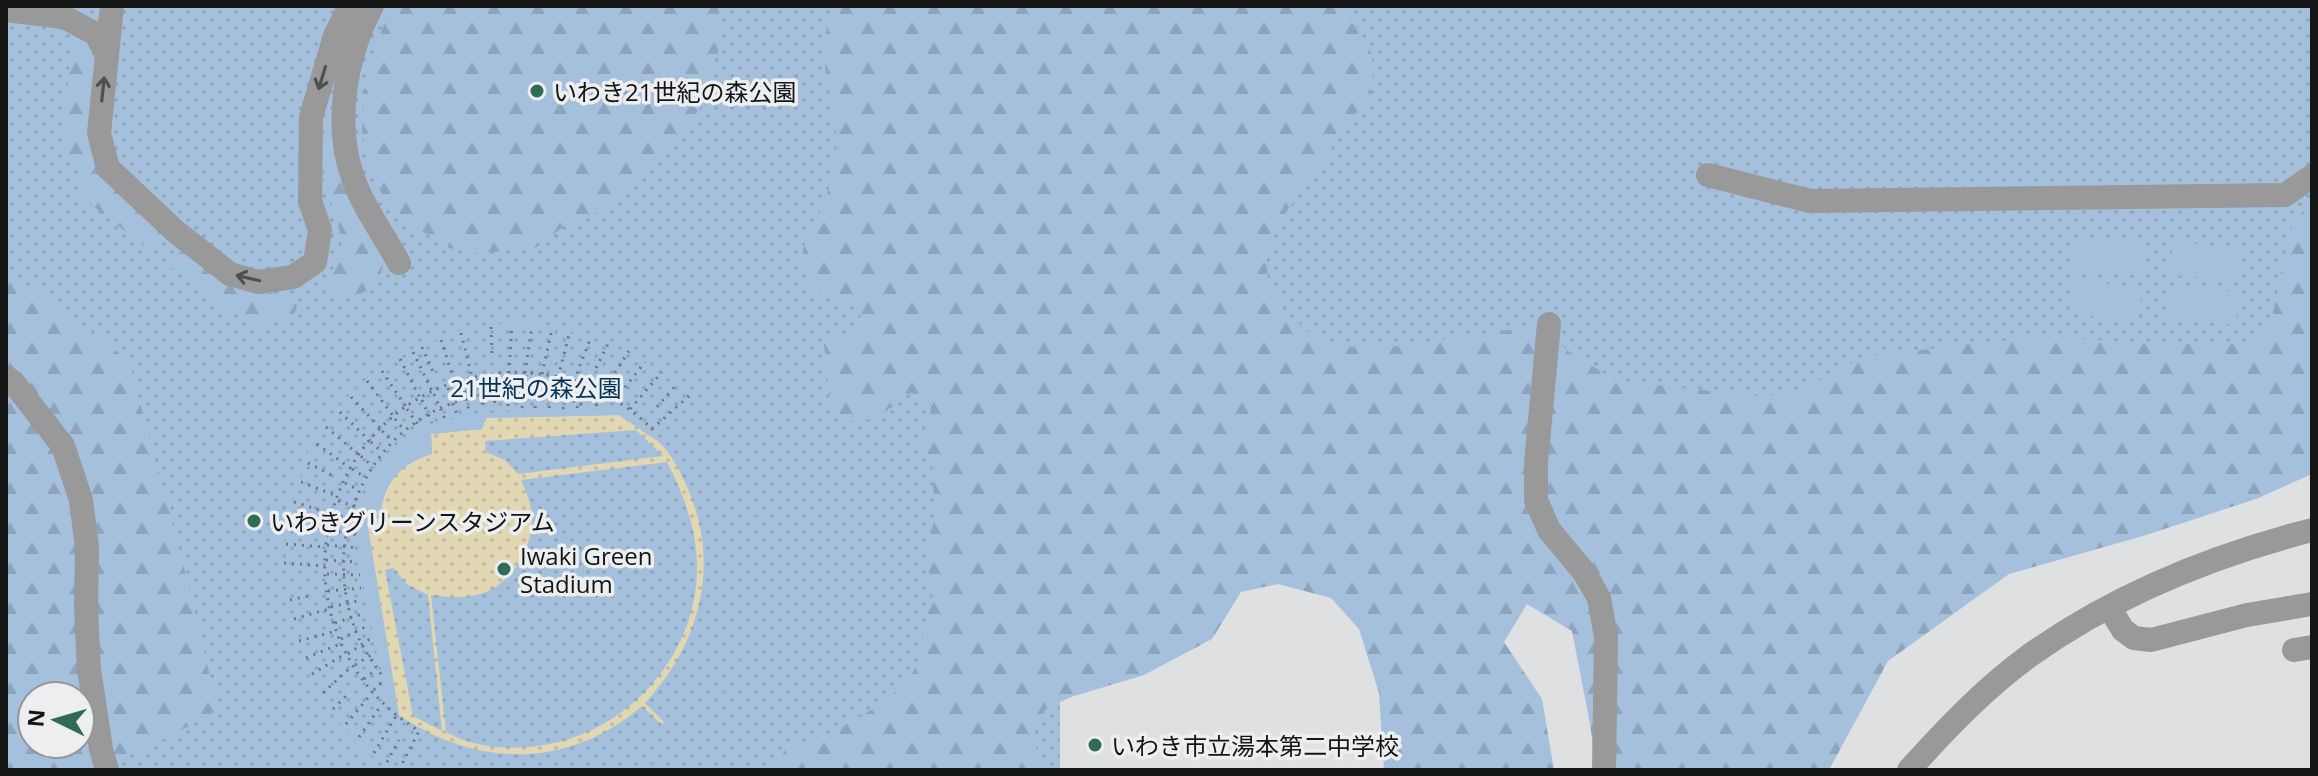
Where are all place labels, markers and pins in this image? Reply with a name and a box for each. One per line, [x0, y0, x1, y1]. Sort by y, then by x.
place label: いわき21世紀の森公園 [553, 75, 796, 108]
marker: いわき21世紀の森公園 [528, 82, 546, 100]
place label: いわきグリーンスタジアム [270, 505, 555, 538]
marker: いわきグリーンスタジアム [245, 512, 263, 530]
place label: Iwaki Green Stadium [520, 539, 652, 600]
marker: Iwaki Green Stadium [495, 560, 513, 578]
place label: いわき市立湯本第二中学校 [1111, 729, 1399, 762]
marker: いわき市立湯本第二中学校 [1086, 736, 1104, 754]

